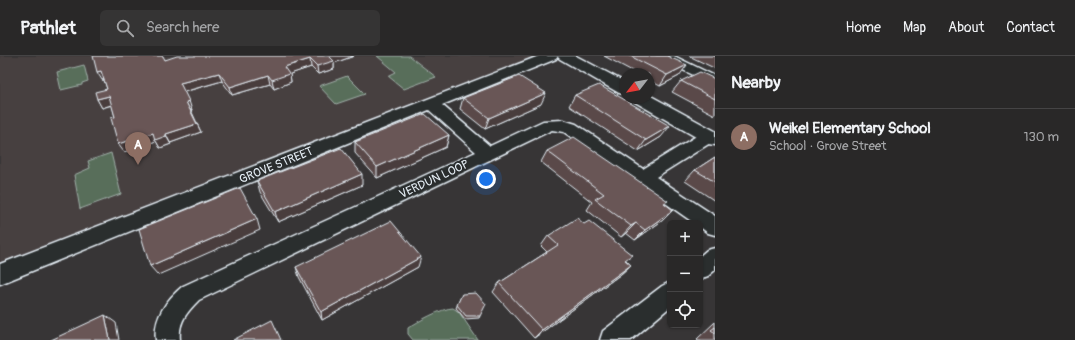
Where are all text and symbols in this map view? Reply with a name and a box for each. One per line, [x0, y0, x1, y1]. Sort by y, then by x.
search box [100, 10, 380, 46]
text: Pathlet [20, 16, 76, 40]
icon: search [114, 17, 136, 39]
text: Search here [146, 18, 219, 37]
text: Home [846, 19, 881, 36]
text: Map [903, 19, 926, 36]
text: About [948, 19, 984, 36]
text: Contact [1006, 19, 1055, 36]
north arrow [619, 68, 655, 104]
text: Nearby [731, 72, 780, 93]
text: Weikel Elementary School [769, 119, 931, 138]
text: A [740, 129, 748, 145]
text: 130 m [1023, 129, 1059, 145]
pin: A [125, 132, 151, 165]
text: School · Grove Street [769, 138, 887, 154]
street label: GROVE STREET [237, 144, 316, 187]
street label: VERDUN LOOP [397, 157, 472, 202]
your location [476, 169, 496, 189]
map controls [667, 220, 703, 328]
button: + [667, 220, 703, 256]
button: − [667, 256, 703, 292]
button: locate [667, 292, 703, 328]

